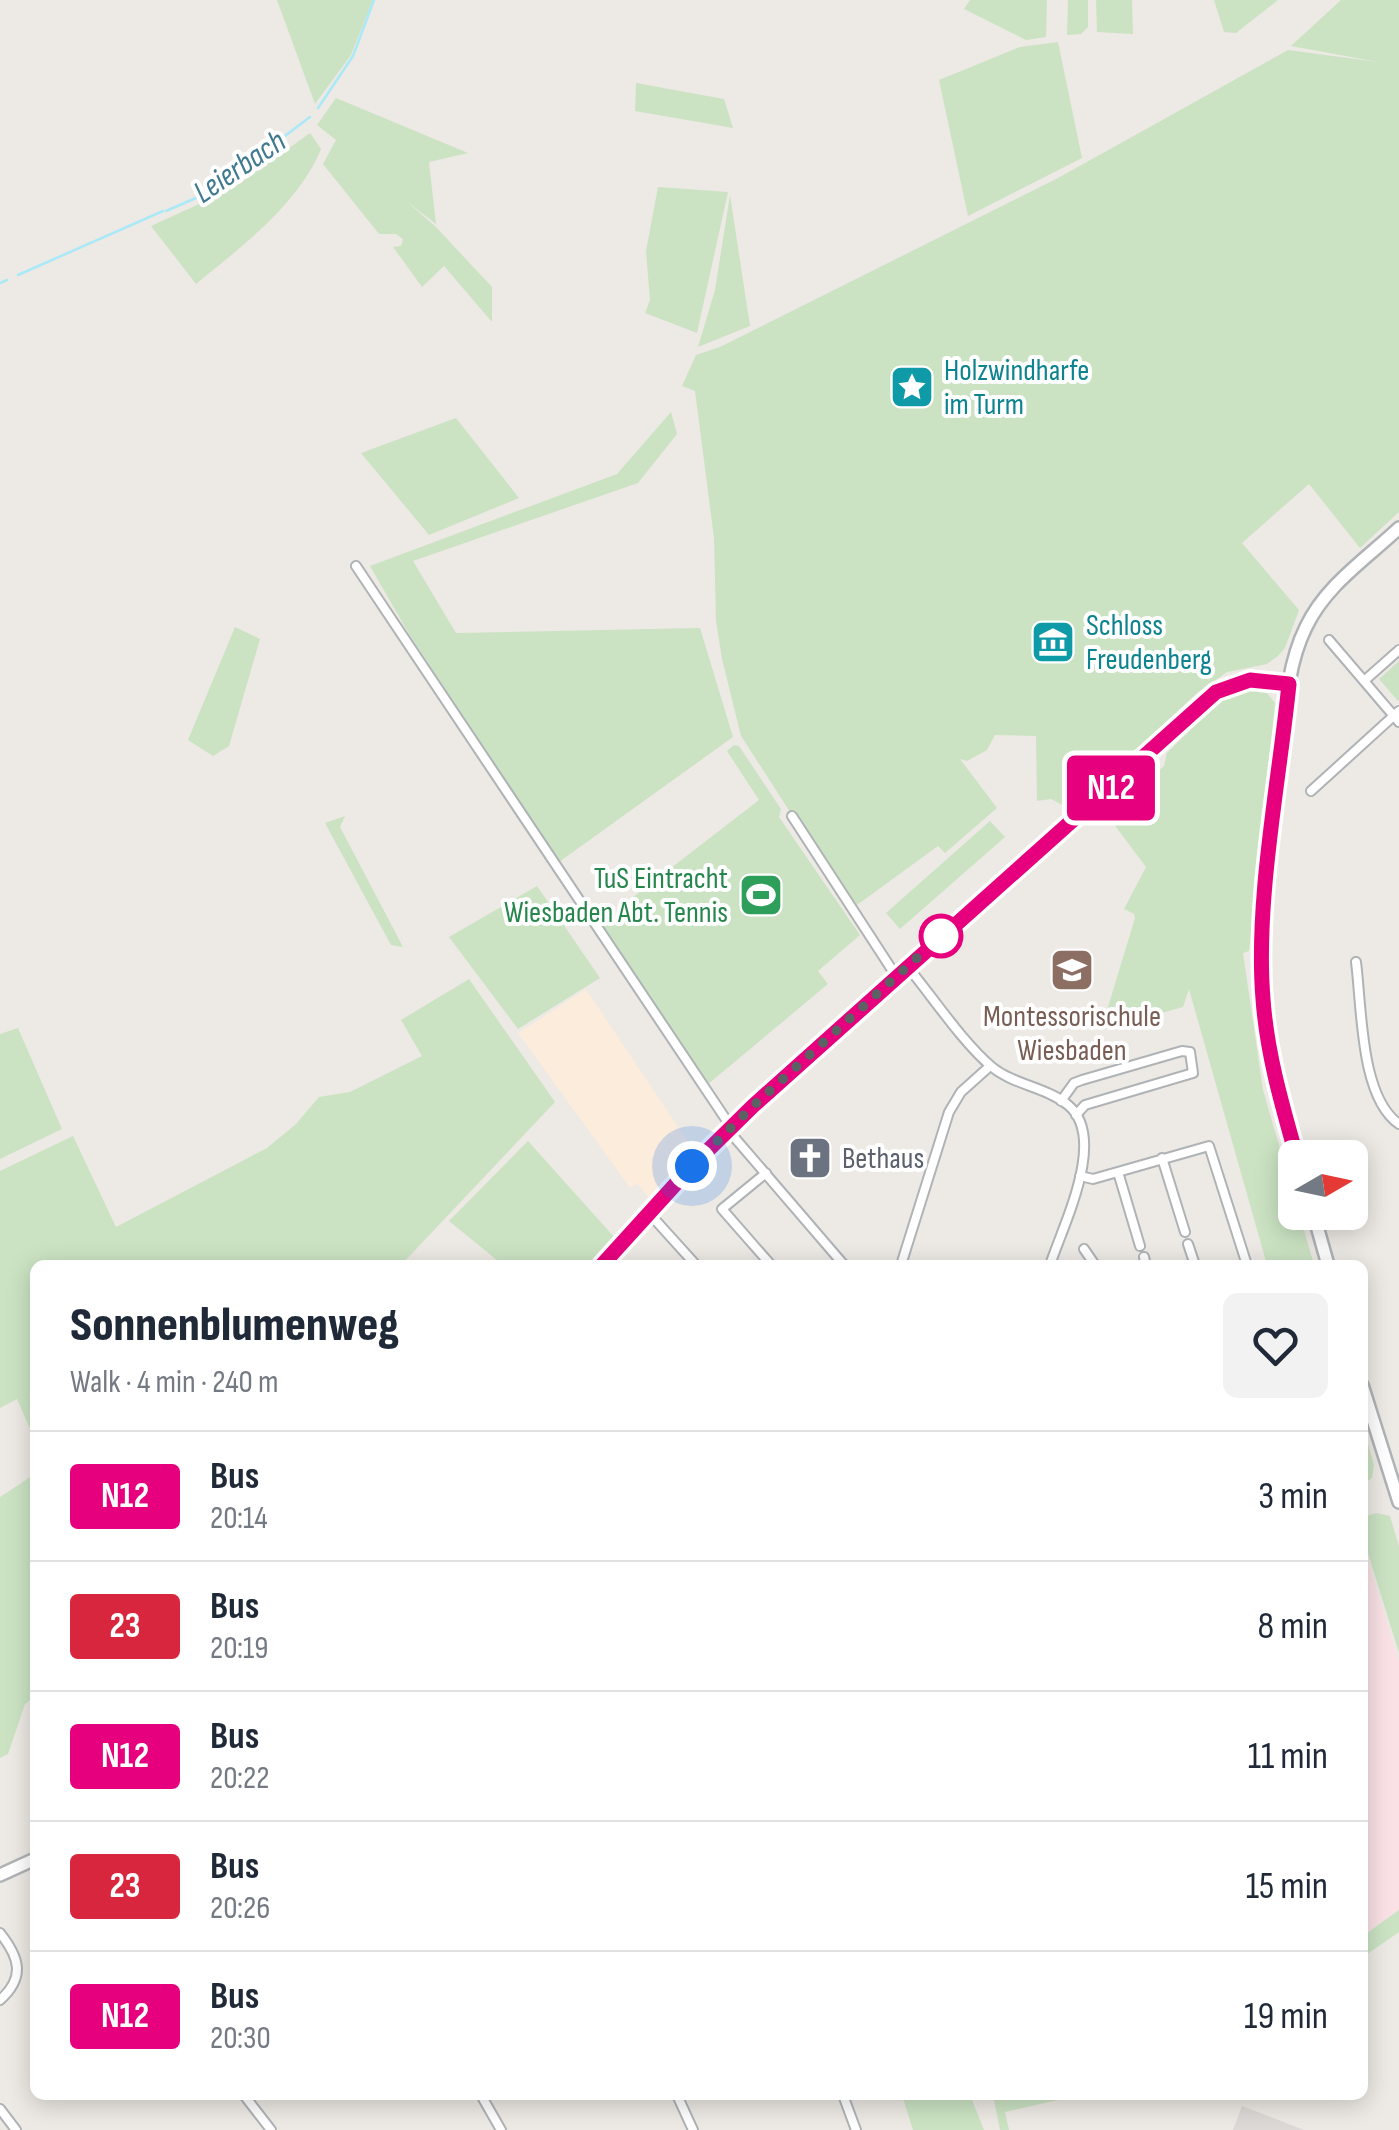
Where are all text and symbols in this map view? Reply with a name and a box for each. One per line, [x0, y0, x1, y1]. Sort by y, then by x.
water label: Leierbach [186, 122, 293, 212]
place label: Holzwindharfe im Turm [944, 353, 1089, 423]
place icon: Holzwindharfe im Turm [889, 364, 935, 410]
place label: Schloss Freudenberg [1086, 608, 1212, 678]
museum icon: Schloss Freudenberg [1030, 619, 1076, 665]
line badge: N12 [1054, 756, 1168, 820]
text: N12 [1087, 767, 1135, 810]
place label: TuS Eintracht Wiesbaden Abt. Tennis [504, 861, 728, 931]
sports icon: TuS Eintracht Wiesbaden Abt. Tennis [738, 872, 784, 918]
unlabelled marker [920, 915, 962, 957]
school or university icon: Montessorischule Wiesbaden [1049, 947, 1095, 993]
place label: Montessorischule Wiesbaden [983, 999, 1161, 1069]
church icon: Bethaus [787, 1135, 833, 1181]
north arrow [1278, 1140, 1368, 1230]
map controls [1278, 1140, 1368, 1230]
your location [667, 1141, 717, 1191]
place label: Bethaus [842, 1141, 924, 1177]
button: heart [1223, 1293, 1328, 1398]
text: Sonnenblumenweg [70, 1297, 399, 1354]
text: Walk · 4 min · 240 m [70, 1363, 278, 1402]
text: Bus [210, 1454, 259, 1499]
text: 3 min [1258, 1474, 1328, 1519]
text: N12 [101, 1475, 149, 1518]
text: 20:14 [210, 1499, 268, 1538]
text: Bus [210, 1584, 259, 1629]
text: 8 min [1258, 1604, 1328, 1649]
text: 23 [109, 1605, 141, 1648]
text: 20:19 [210, 1629, 269, 1668]
text: Bus [210, 1714, 259, 1759]
text: 11 min [1248, 1734, 1328, 1779]
text: N12 [101, 1735, 149, 1778]
text: 20:22 [210, 1759, 270, 1798]
text: Bus [210, 1844, 259, 1889]
text: 15 min [1246, 1864, 1328, 1909]
text: 23 [109, 1865, 141, 1908]
text: 20:26 [210, 1889, 270, 1928]
text: Bus [210, 1974, 259, 2019]
text: 19 min [1244, 1994, 1328, 2039]
text: N12 [101, 1995, 149, 2038]
text: 20:30 [210, 2019, 271, 2058]

